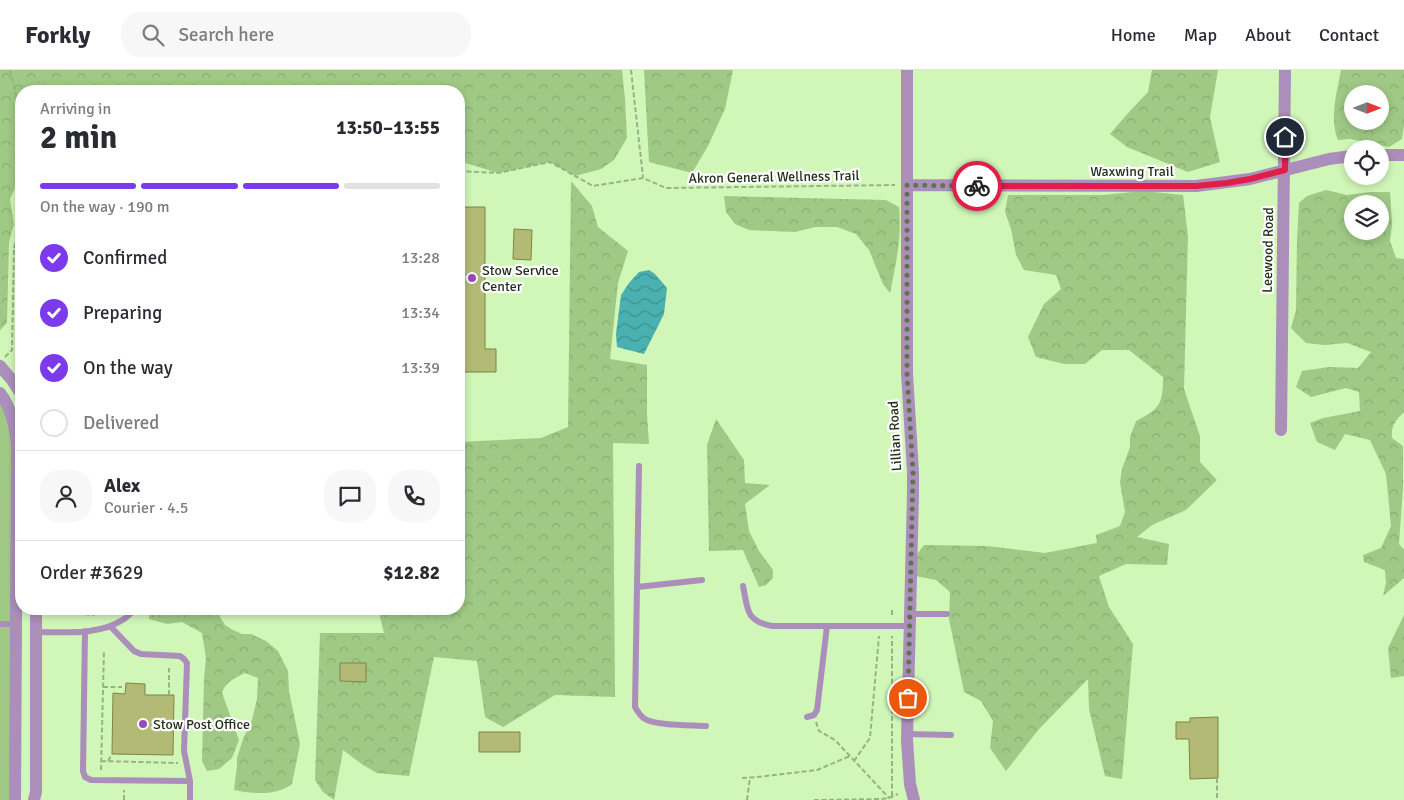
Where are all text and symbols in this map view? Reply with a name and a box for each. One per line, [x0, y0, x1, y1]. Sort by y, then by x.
search box [121, 12, 471, 57]
text: Forkly [25, 20, 91, 50]
icon: search [139, 21, 167, 49]
text: Search here [179, 23, 274, 47]
text: Home [1111, 24, 1156, 46]
text: Map [1184, 24, 1217, 46]
text: About [1245, 24, 1291, 46]
text: Contact [1319, 24, 1379, 46]
north arrow [1344, 85, 1389, 130]
map controls [1344, 85, 1389, 240]
text: Arriving in [40, 99, 111, 119]
text: 13:50–13:55 [336, 116, 440, 140]
pin [1264, 116, 1306, 158]
text: 2 min [40, 118, 117, 157]
icon: home [1271, 123, 1299, 151]
button: locate [1344, 140, 1389, 185]
courier [952, 161, 1002, 211]
street label: Waxwing Trail [1090, 163, 1174, 180]
street label: Akron General Wellness Trail [688, 167, 860, 187]
icon: bike [963, 172, 991, 200]
button: layers [1344, 195, 1389, 240]
text: On the way · 190 m [40, 197, 170, 217]
street label: Leewood Road [1259, 207, 1277, 293]
icon: check [40, 244, 68, 272]
text: Confirmed [83, 246, 167, 270]
text: 13:28 [401, 248, 440, 268]
place label: Stow Service Center [482, 262, 559, 295]
marker: Stow Service Center [466, 272, 478, 284]
icon: check [40, 299, 68, 327]
text: Preparing [83, 301, 162, 325]
text: 13:34 [401, 303, 440, 323]
icon: check [40, 354, 68, 382]
text: On the way [83, 356, 173, 380]
text: 13:39 [401, 358, 440, 378]
street label: Lillian Road [885, 400, 905, 472]
text: Delivered [83, 411, 159, 435]
button: person [40, 470, 92, 522]
button: chat [324, 470, 376, 522]
button: phone [388, 470, 440, 522]
text: Alex [104, 474, 140, 498]
text: Courier · 4.5 [104, 498, 188, 518]
text: Order #3629 [40, 561, 143, 585]
text: $12.82 [383, 561, 440, 585]
pin [887, 677, 929, 719]
icon: bag [894, 684, 922, 712]
place label: Stow Post Office [153, 716, 250, 733]
marker: Stow Post Office [137, 718, 149, 730]

